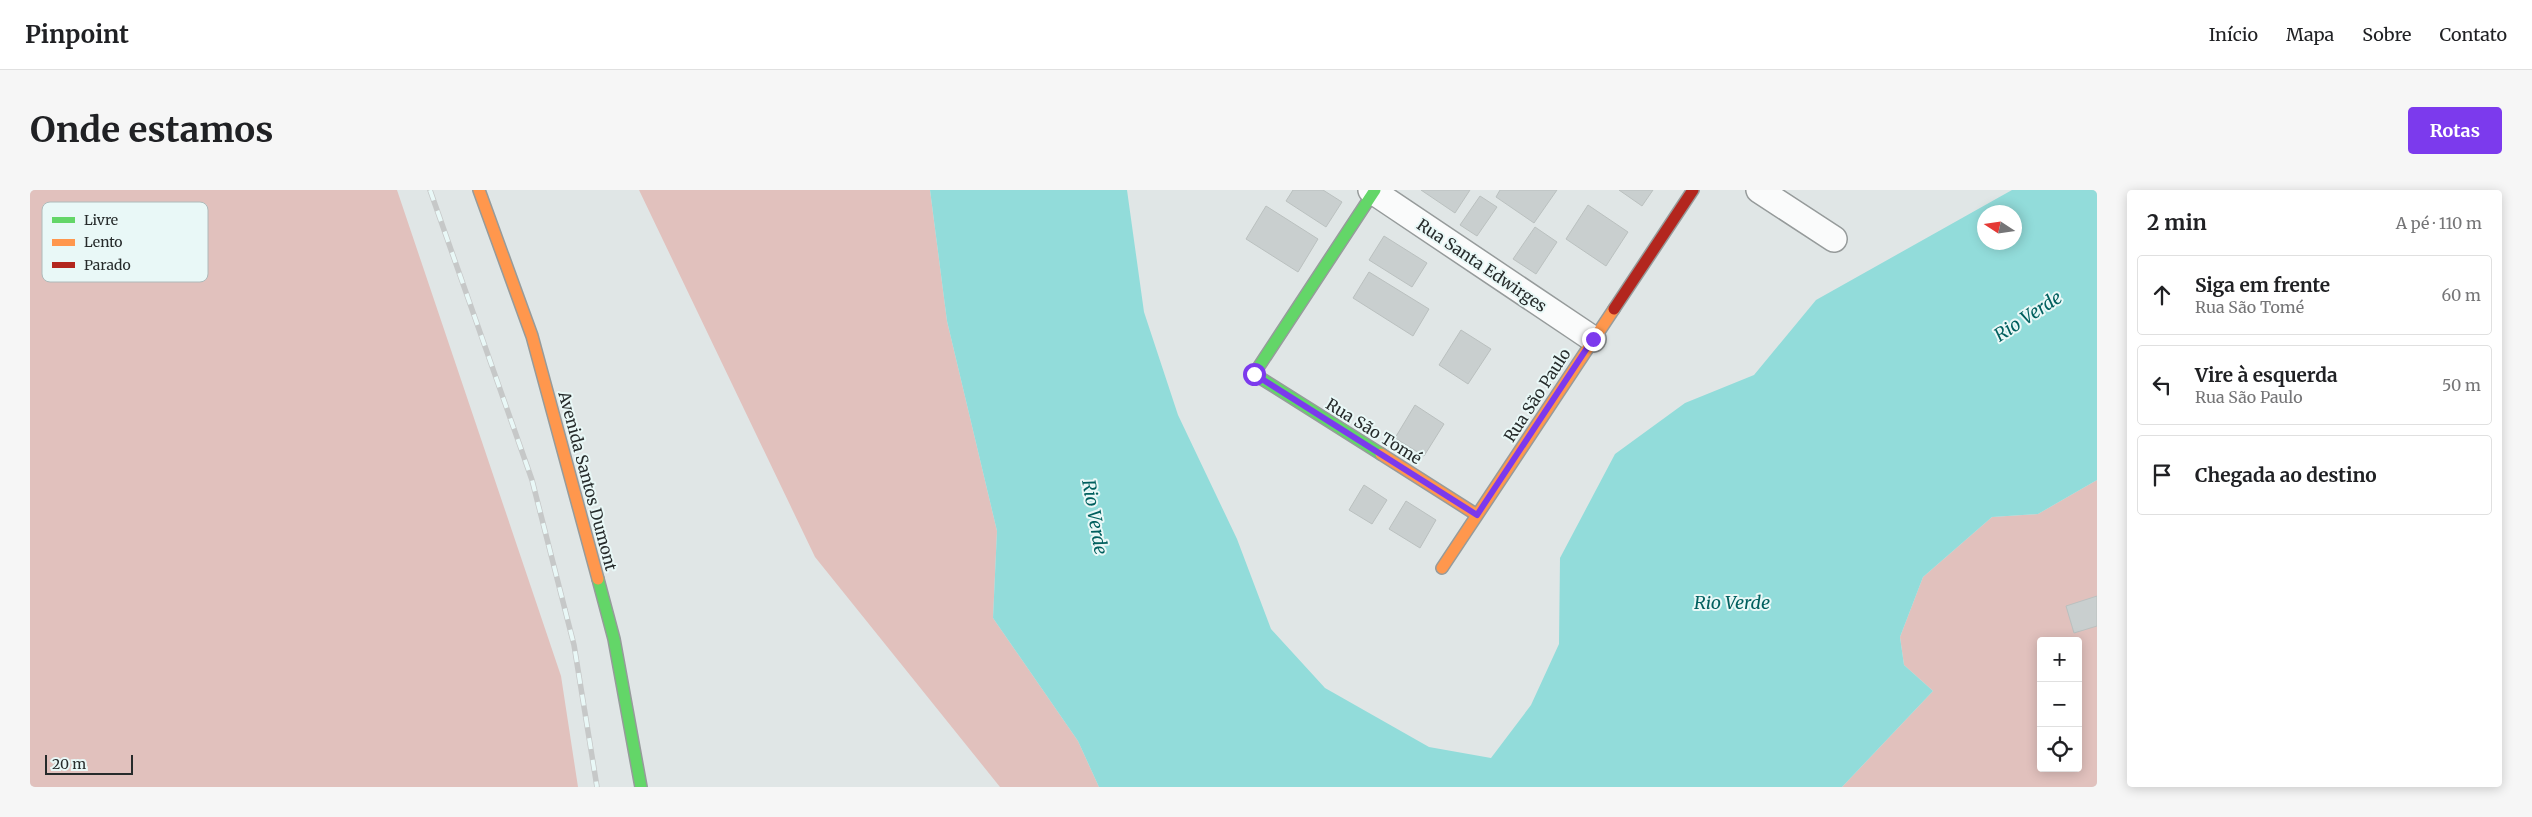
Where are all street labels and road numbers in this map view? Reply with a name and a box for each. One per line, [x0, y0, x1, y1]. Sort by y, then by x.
street label: Rua Santa Edwirges [1413, 214, 1551, 316]
street label: Rua São Paulo [1499, 344, 1575, 446]
street label: Avenida Santos Dumont [554, 388, 622, 574]
street label: Rua São Tomé [1322, 394, 1426, 468]

